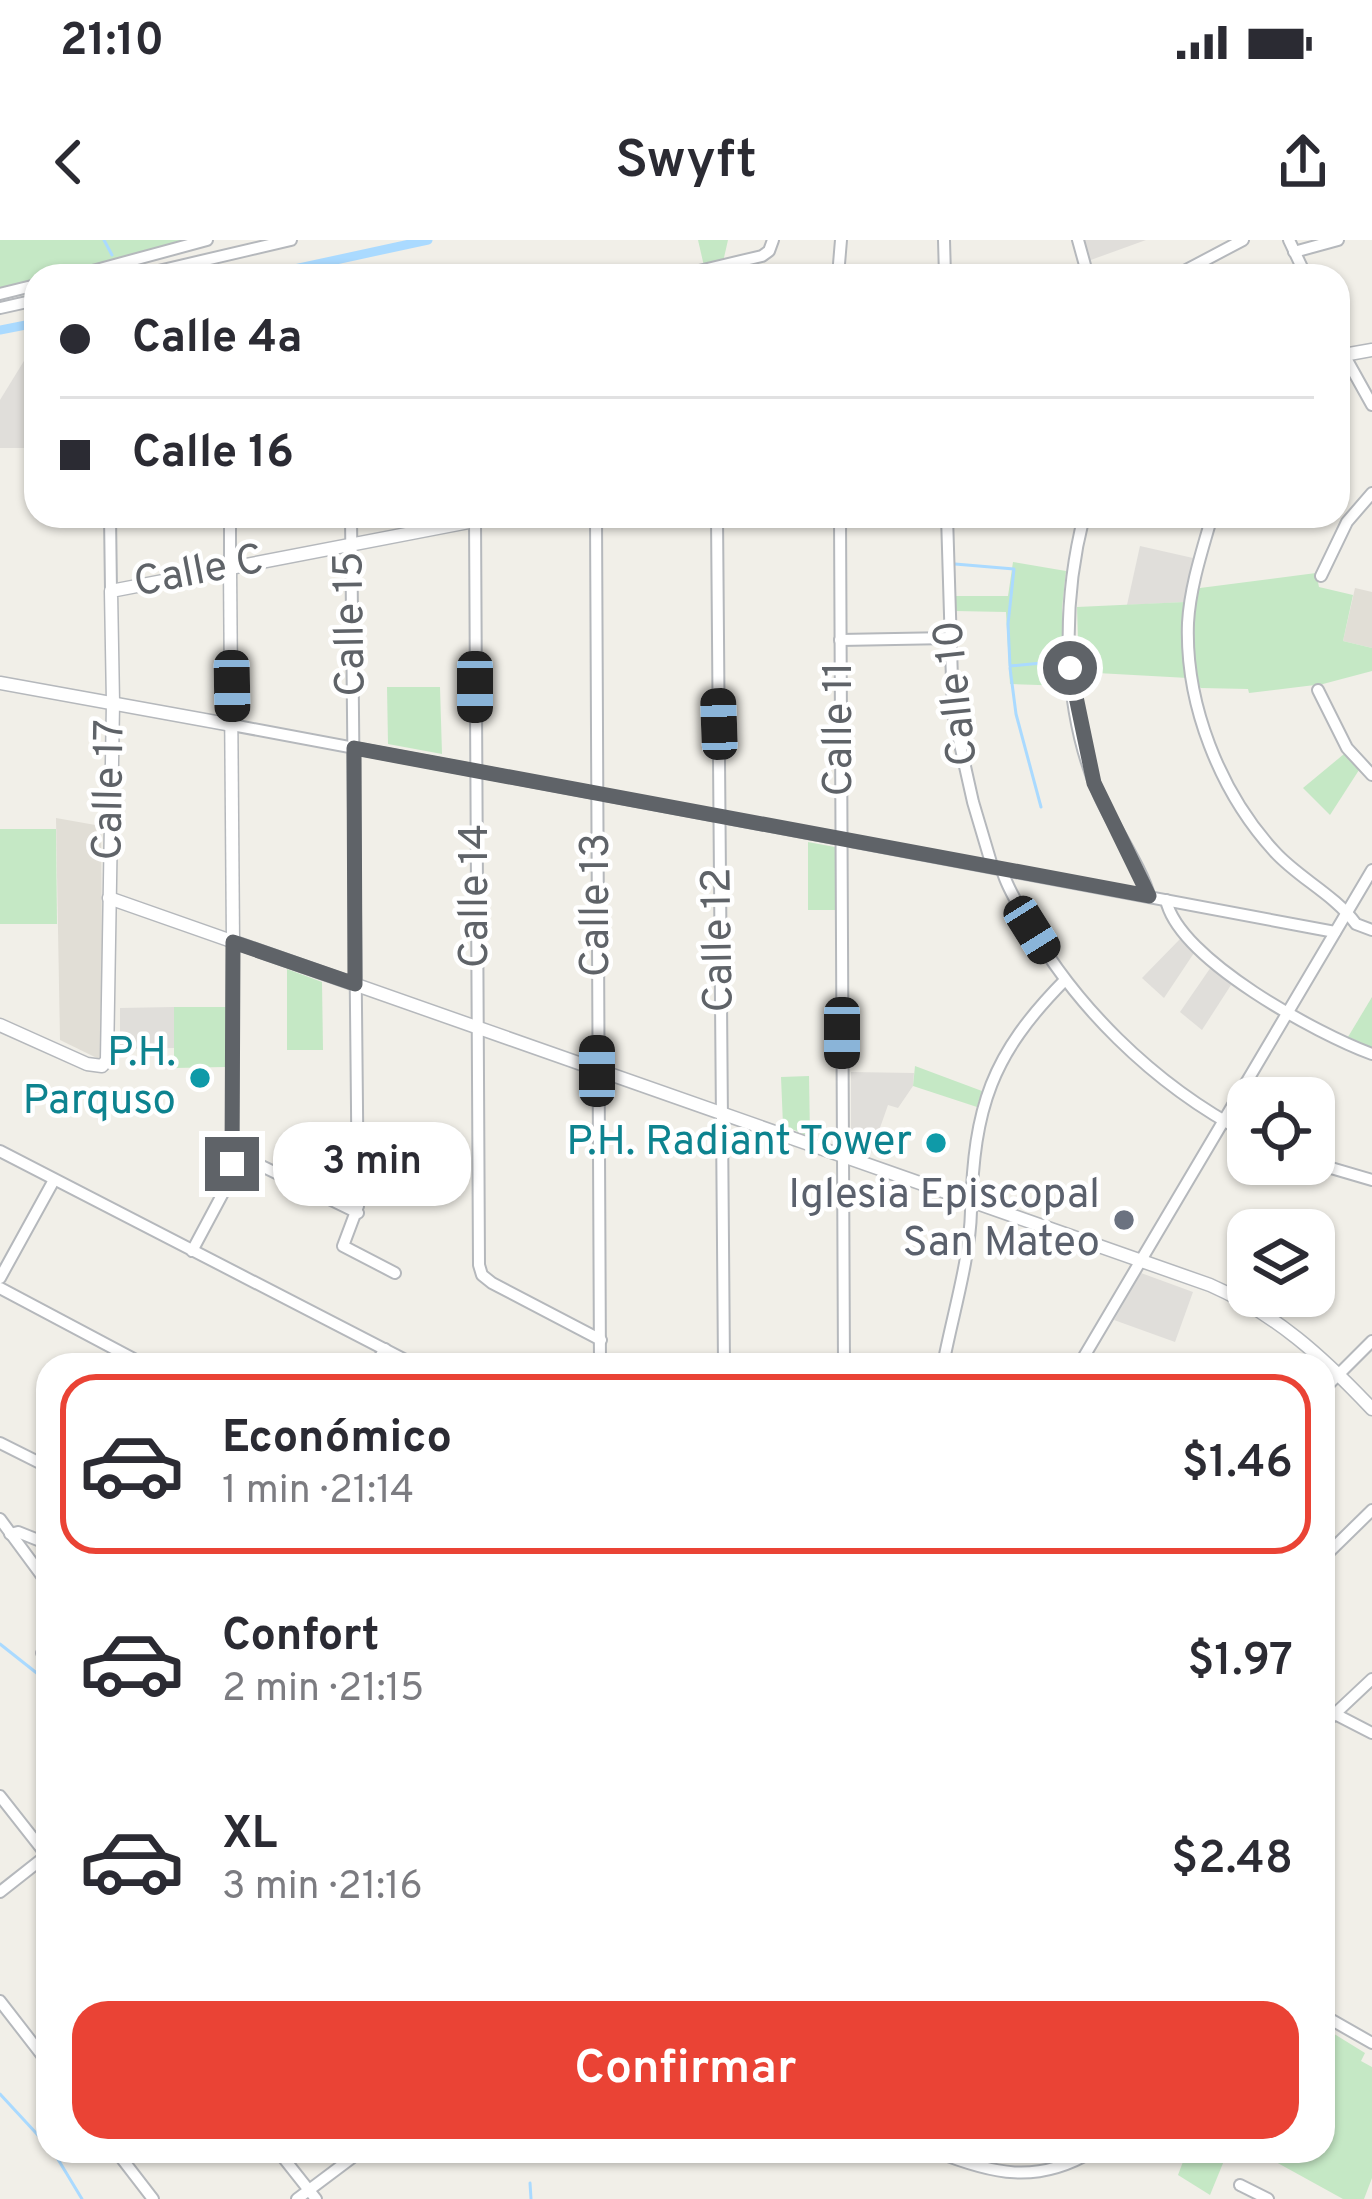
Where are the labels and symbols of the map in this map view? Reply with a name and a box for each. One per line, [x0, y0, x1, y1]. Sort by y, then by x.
street label: Calle C [130, 534, 268, 612]
street label: Calle 15 [324, 551, 380, 697]
street label: Calle 10 [924, 617, 992, 769]
route start [1043, 641, 1097, 695]
car [213, 650, 251, 722]
car [457, 651, 493, 723]
street label: Calle 11 [814, 661, 867, 797]
car [700, 687, 738, 761]
street label: Calle 17 [83, 719, 139, 861]
street label: Calle 14 [450, 824, 503, 968]
street label: Calle 13 [571, 833, 624, 977]
street label: Calle 12 [692, 867, 748, 1013]
car [998, 890, 1066, 970]
car [824, 997, 860, 1069]
place label: P.H. Parquso [22, 1028, 176, 1129]
car [579, 1035, 615, 1107]
marker: P.H. Parquso [187, 1065, 213, 1091]
place label: P.H. Radiant Tower [566, 1117, 912, 1170]
callout: 3 min [274, 1122, 472, 1206]
marker: P.H. Radiant Tower [923, 1130, 949, 1156]
route end [205, 1137, 259, 1191]
place label: Iglesia Episcopal San Mateo [788, 1170, 1100, 1271]
marker: Iglesia Episcopal San Mateo [1111, 1207, 1137, 1233]

